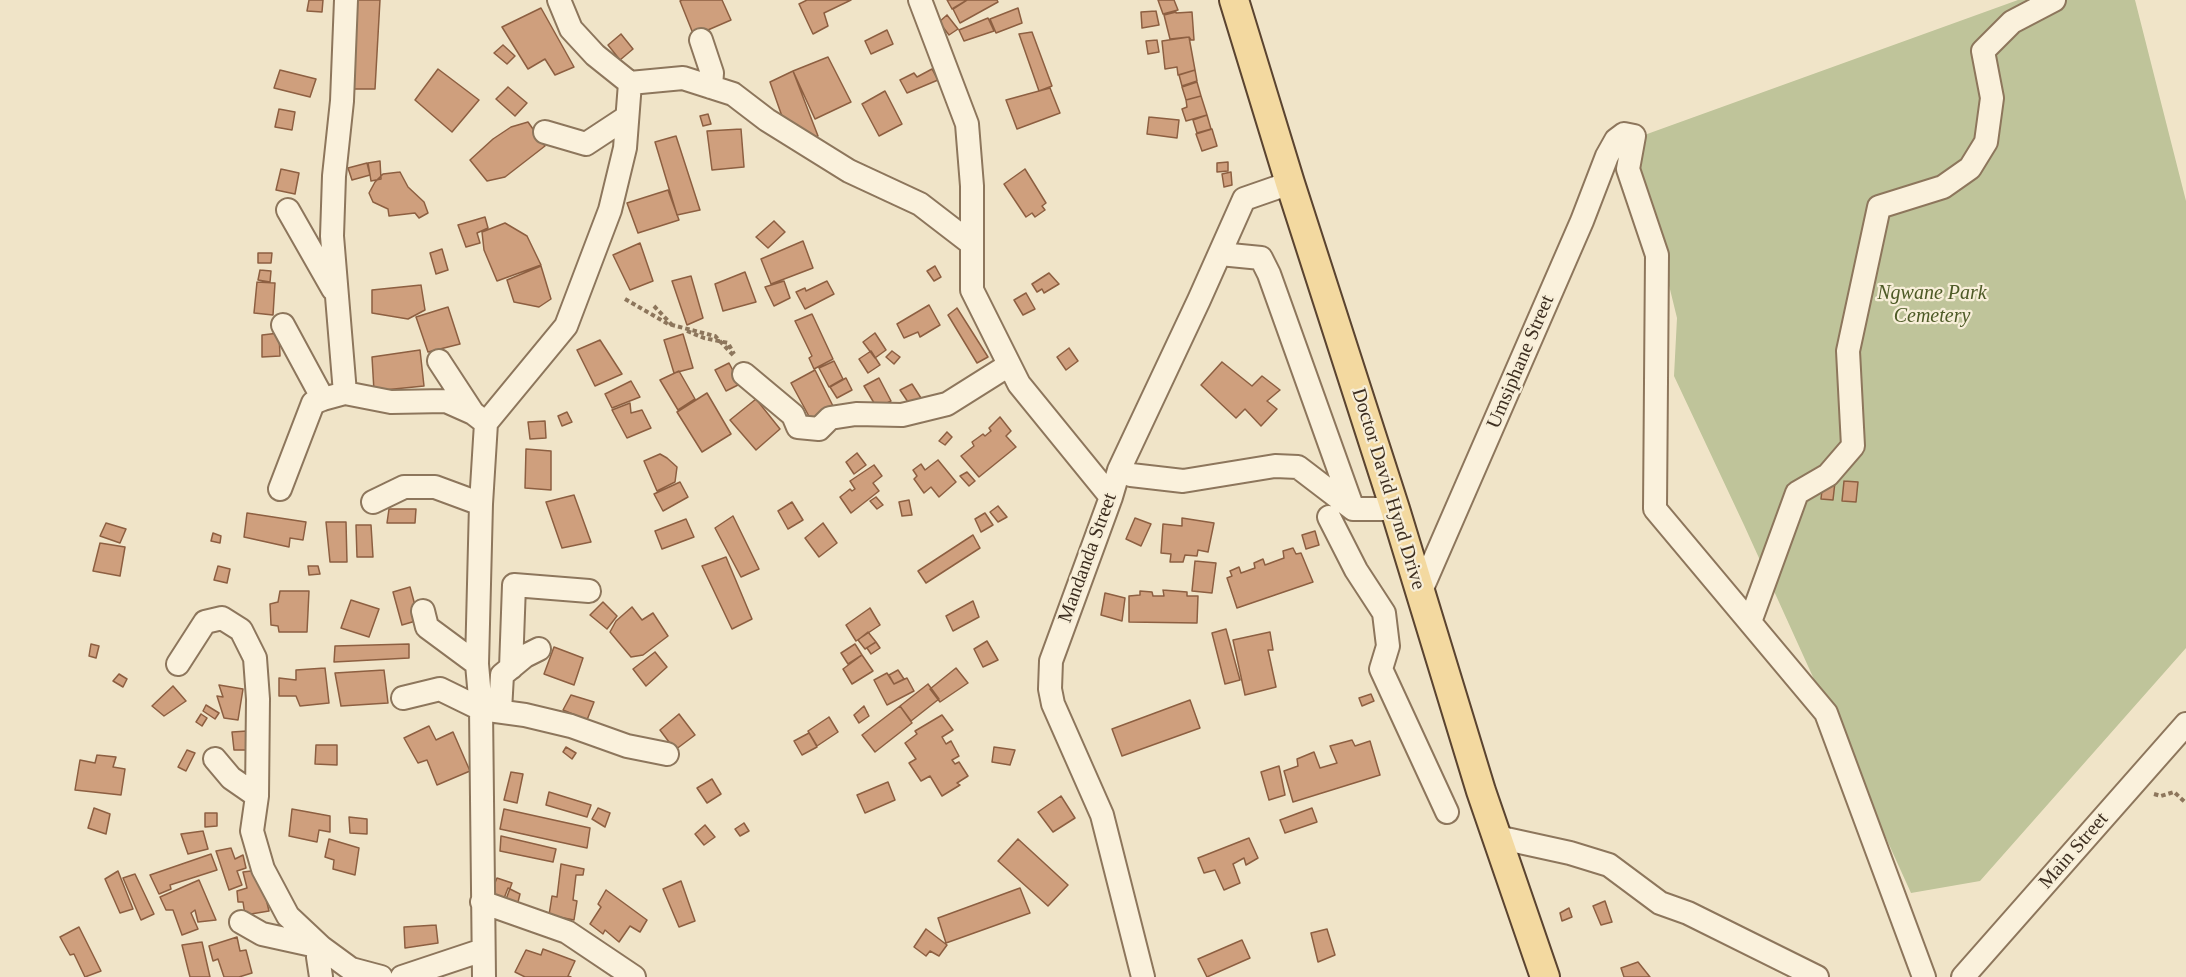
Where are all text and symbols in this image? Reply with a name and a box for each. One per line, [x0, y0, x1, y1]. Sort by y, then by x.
park label: Ngwane Park Cemetery [1877, 282, 1987, 329]
street label: Umsiphane Street [1482, 292, 1560, 432]
street label: Doctor David Hynd Drive [1346, 385, 1430, 593]
street label: Mandanda Street [1053, 490, 1123, 626]
street label: Main Street [2034, 808, 2114, 894]

